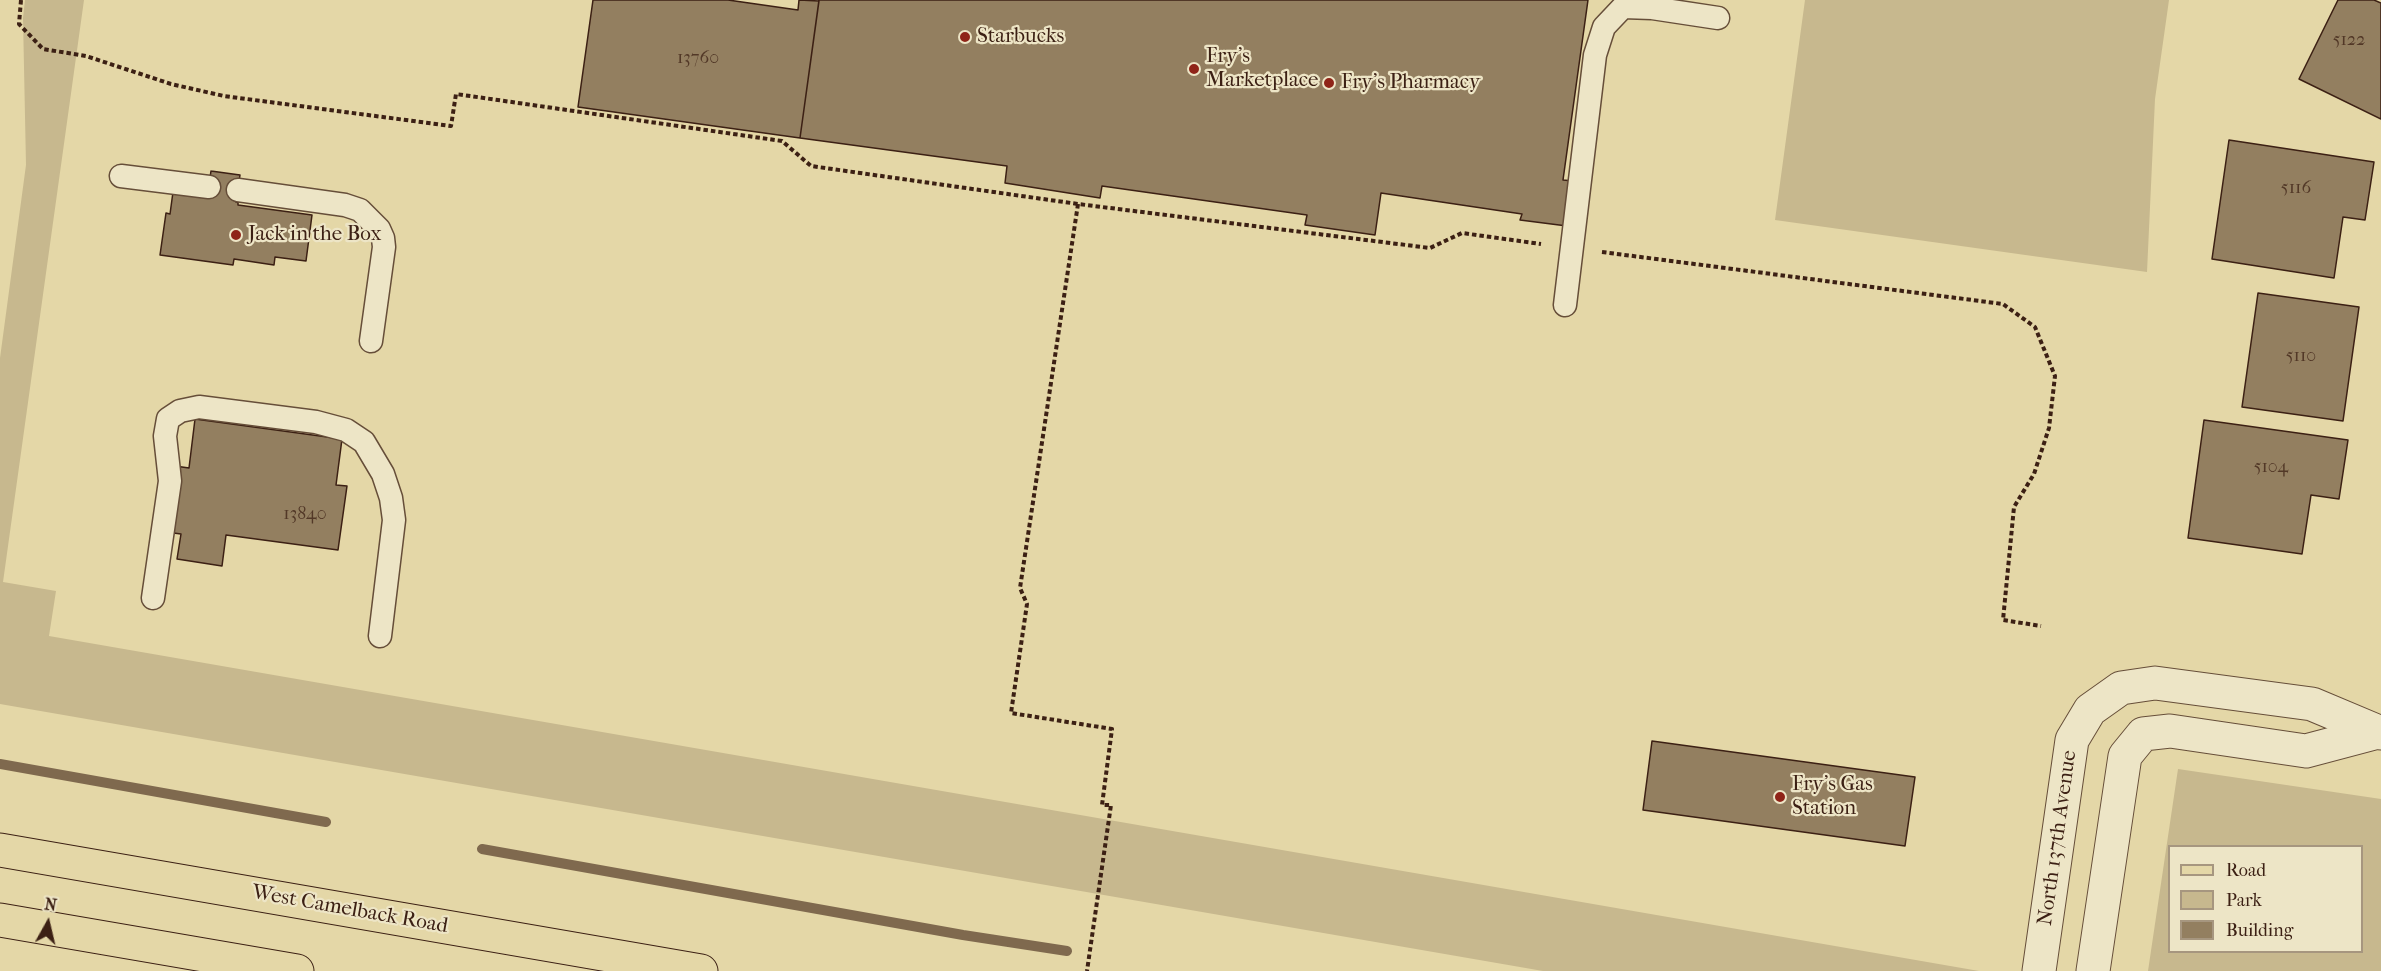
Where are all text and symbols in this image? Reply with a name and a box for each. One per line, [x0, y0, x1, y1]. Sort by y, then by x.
place label: Starbucks [977, 24, 1064, 50]
marker: Starbucks [958, 30, 972, 44]
house number: 5122 [2333, 30, 2365, 52]
place label: Fry's Marketplace [1206, 44, 1318, 94]
house number: 13760 [677, 48, 719, 70]
marker: Fry's Marketplace [1187, 62, 1201, 76]
place label: Fry's Pharmacy [1341, 70, 1480, 96]
marker: Fry's Pharmacy [1322, 76, 1336, 90]
house number: 5116 [2281, 178, 2311, 200]
place label: Jack in the Box [248, 222, 381, 248]
marker: Jack in the Box [229, 228, 243, 242]
house number: 5110 [2286, 346, 2316, 368]
house number: 5104 [2254, 457, 2288, 479]
house number: 13840 [283, 504, 327, 526]
street label: North 137th Avenue [2033, 749, 2083, 927]
place label: Fry's Gas Station [1792, 772, 1873, 822]
marker: Fry's Gas Station [1773, 790, 1787, 804]
legend [2168, 845, 2363, 953]
text: Road [2226, 860, 2266, 881]
street label: West Camelback Road [250, 880, 450, 940]
text: Park [2226, 890, 2262, 911]
north arrow [18, 893, 78, 953]
text: N [43, 894, 58, 915]
text: Building [2226, 920, 2293, 941]

